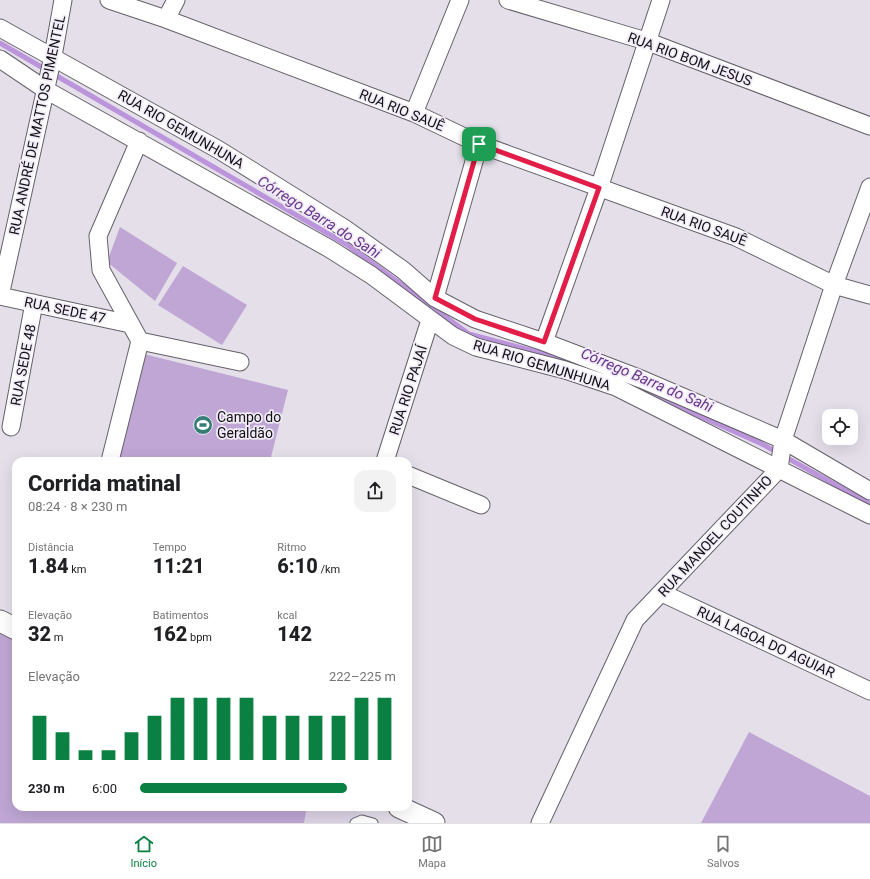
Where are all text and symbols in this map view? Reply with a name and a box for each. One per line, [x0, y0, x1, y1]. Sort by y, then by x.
street label: RUA ANDRÉ DE MATTOS PIMENTEL [5, 13, 68, 236]
street label: RUA RIO BOM JESUS [626, 29, 754, 89]
street label: RUA RIO SAUÊ [357, 85, 447, 134]
street label: RUA RIO GEMUNHUNA [115, 86, 247, 172]
pin [462, 127, 496, 161]
icon: arrive [468, 133, 490, 155]
water label: Córrego Barra do Sahi [254, 172, 384, 262]
street label: RUA RIO SAUÊ [659, 202, 749, 249]
street label: RUA SEDE 47 [23, 294, 107, 326]
street label: RUA SEDE 48 [7, 323, 39, 407]
street label: RUA RIO GEMUNHUNA [471, 336, 613, 394]
street label: RUA RIO PAJAÍ [385, 342, 430, 437]
water label: Córrego Barra do Sahi [578, 344, 716, 416]
place label: Campo do Geraldão [217, 409, 281, 441]
map controls [822, 409, 858, 445]
button: locate [822, 409, 858, 445]
sports icon: Campo do Geraldão [192, 414, 214, 436]
button: share [354, 470, 396, 512]
text: Corrida matinal [28, 471, 181, 496]
street label: RUA MANOEL COUTINHO [655, 472, 775, 600]
text: 08:24 · 8 × 230 m [28, 499, 127, 514]
text: Distância [28, 541, 74, 554]
text: Tempo [153, 541, 187, 554]
text: Ritmo [277, 541, 306, 554]
text: 1.84 [28, 554, 69, 578]
text: 11:21 [153, 554, 205, 578]
text: 6:10 [277, 554, 318, 578]
text: km [69, 563, 86, 576]
text: /km [318, 563, 340, 576]
street label: RUA LAGOA DO AGUIAR [695, 603, 838, 681]
text: Elevação [28, 609, 72, 622]
text: Batimentos [153, 609, 209, 622]
text: kcal [277, 609, 297, 622]
text: 32 [28, 622, 51, 646]
text: 162 [153, 622, 187, 646]
text: 142 [277, 622, 312, 646]
text: m [51, 631, 63, 644]
text: bpm [187, 631, 212, 644]
text: Elevação [28, 669, 80, 684]
text: 222–225 m [329, 669, 396, 684]
text: 230 m [28, 781, 65, 796]
text: 6:00 [92, 781, 117, 796]
tab: Início [131, 833, 157, 870]
tab: Mapa [418, 833, 446, 870]
tab: Salvos [707, 833, 739, 870]

